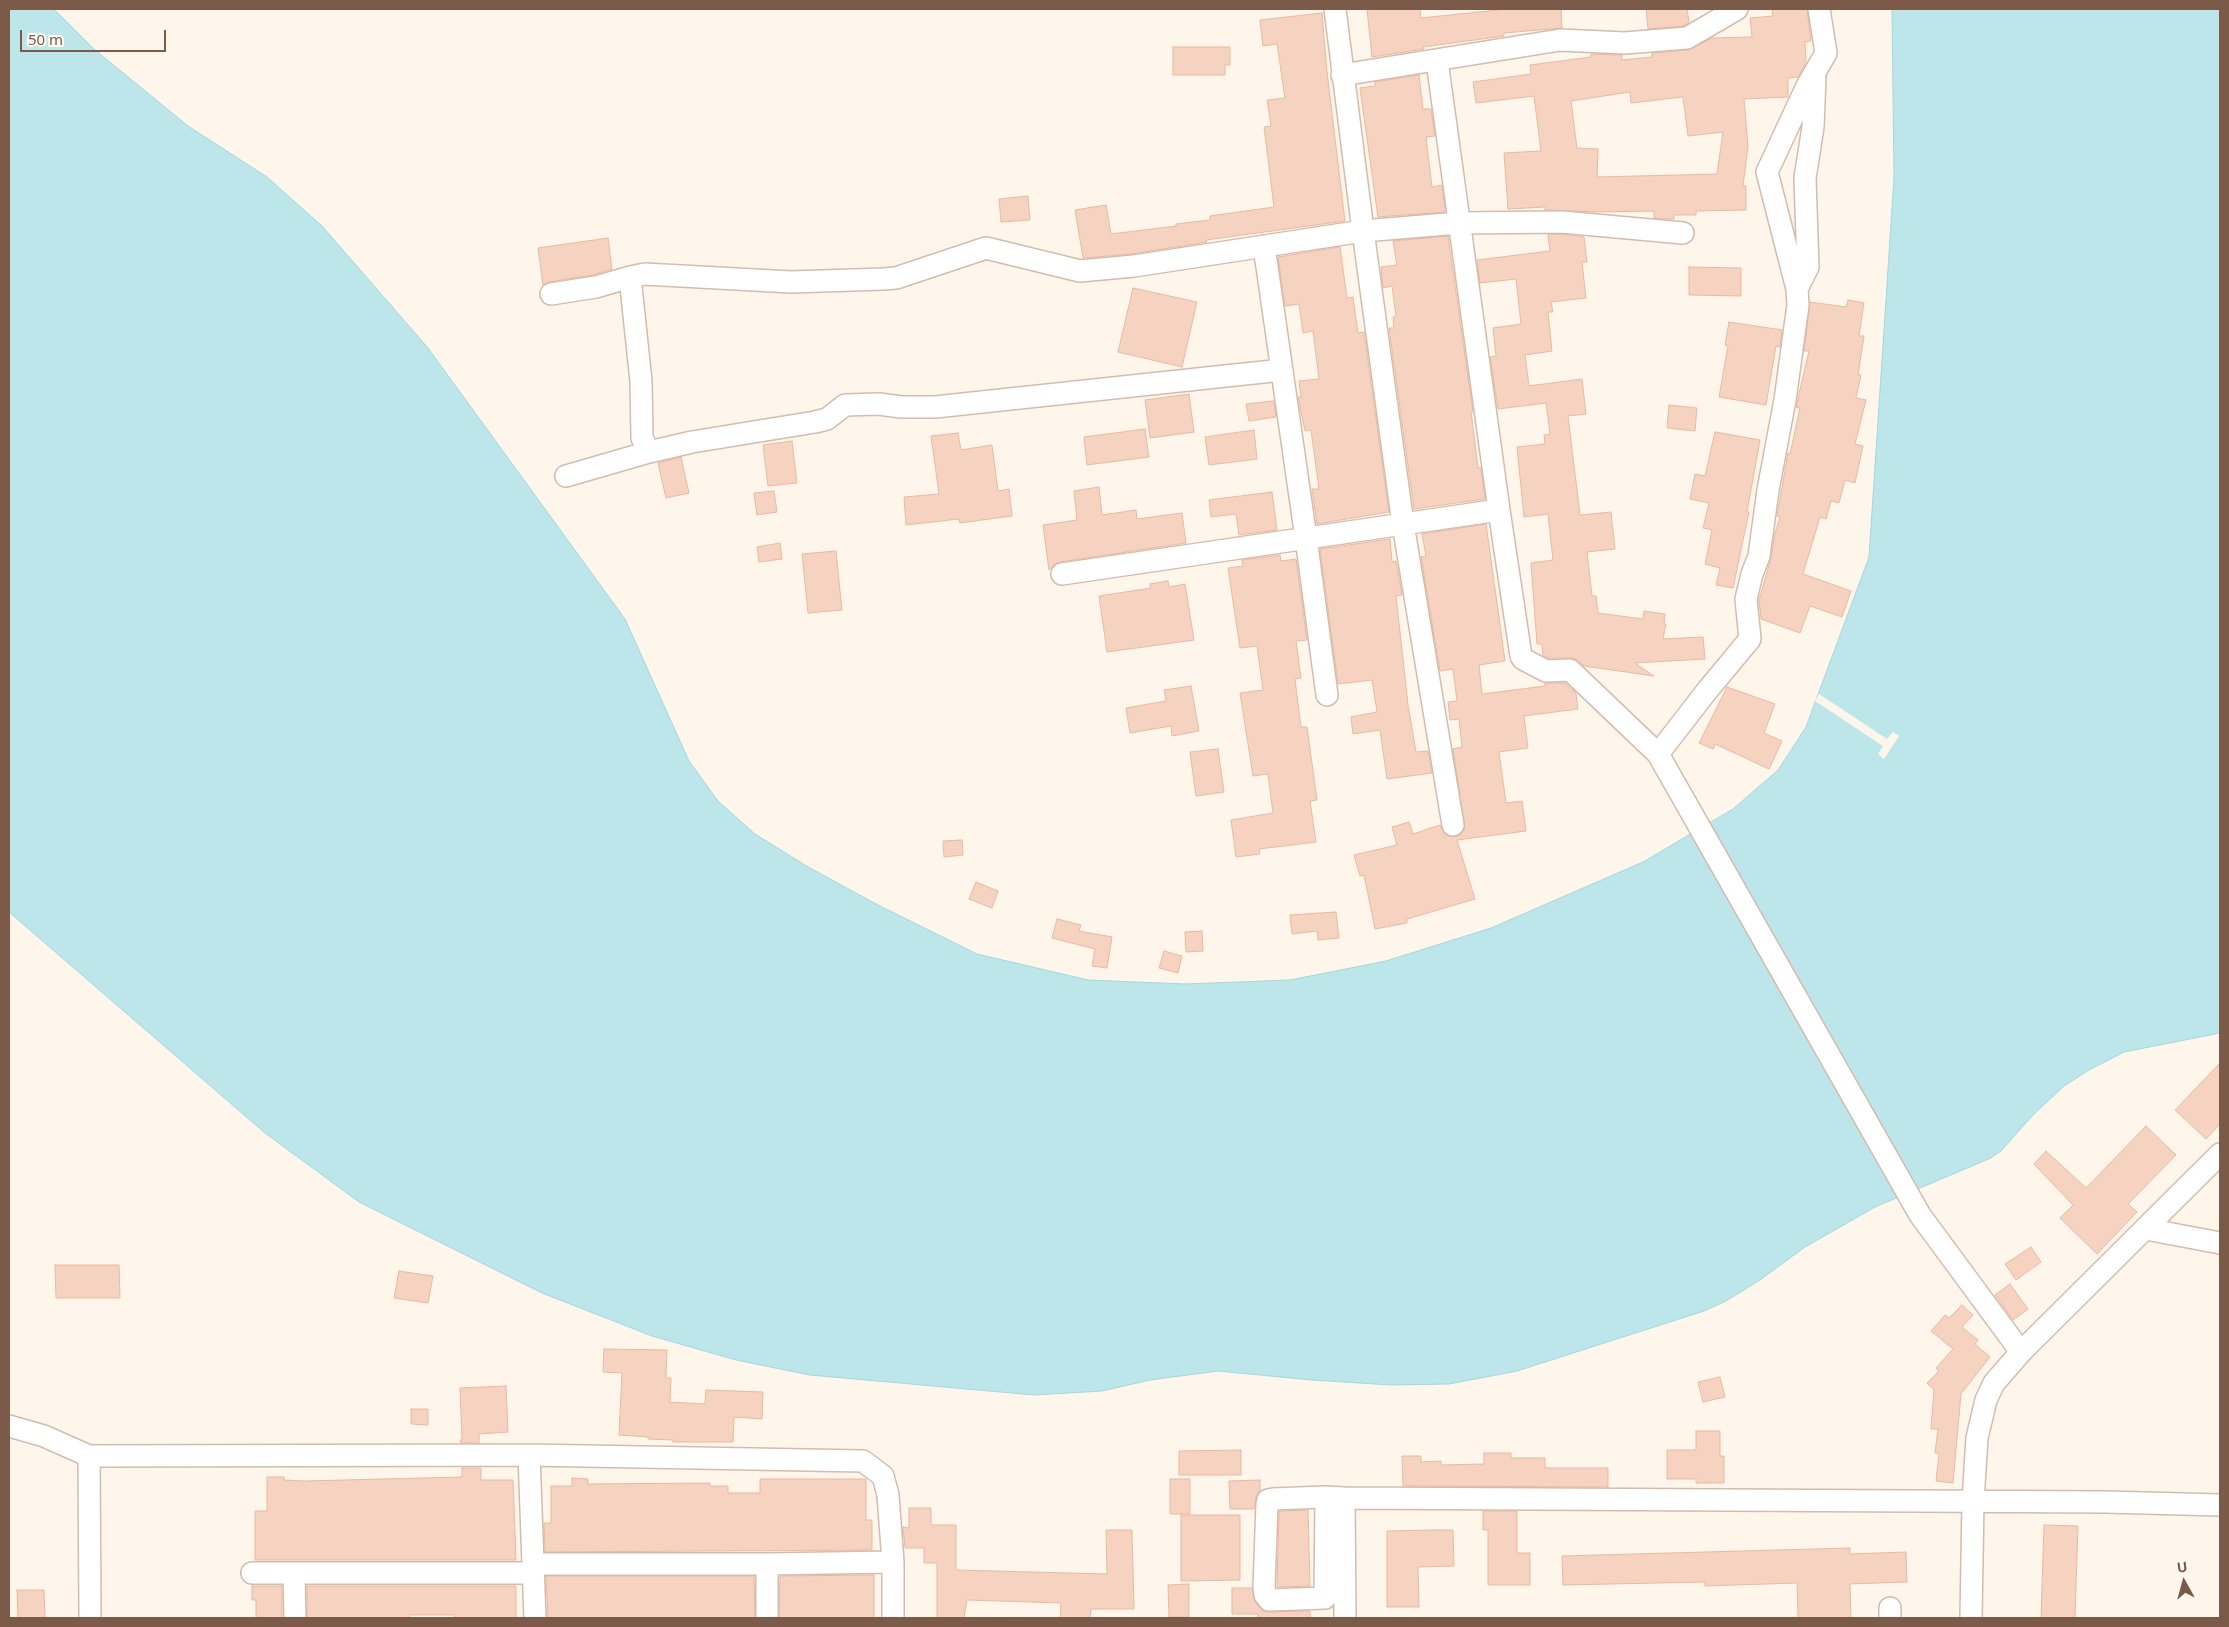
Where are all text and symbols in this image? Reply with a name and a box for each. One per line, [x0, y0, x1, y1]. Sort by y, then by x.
scale bar [22, 20, 169, 52]
text: 50 m [28, 29, 63, 49]
north arrow [2159, 1557, 2209, 1607]
text: U [2176, 1557, 2189, 1577]

